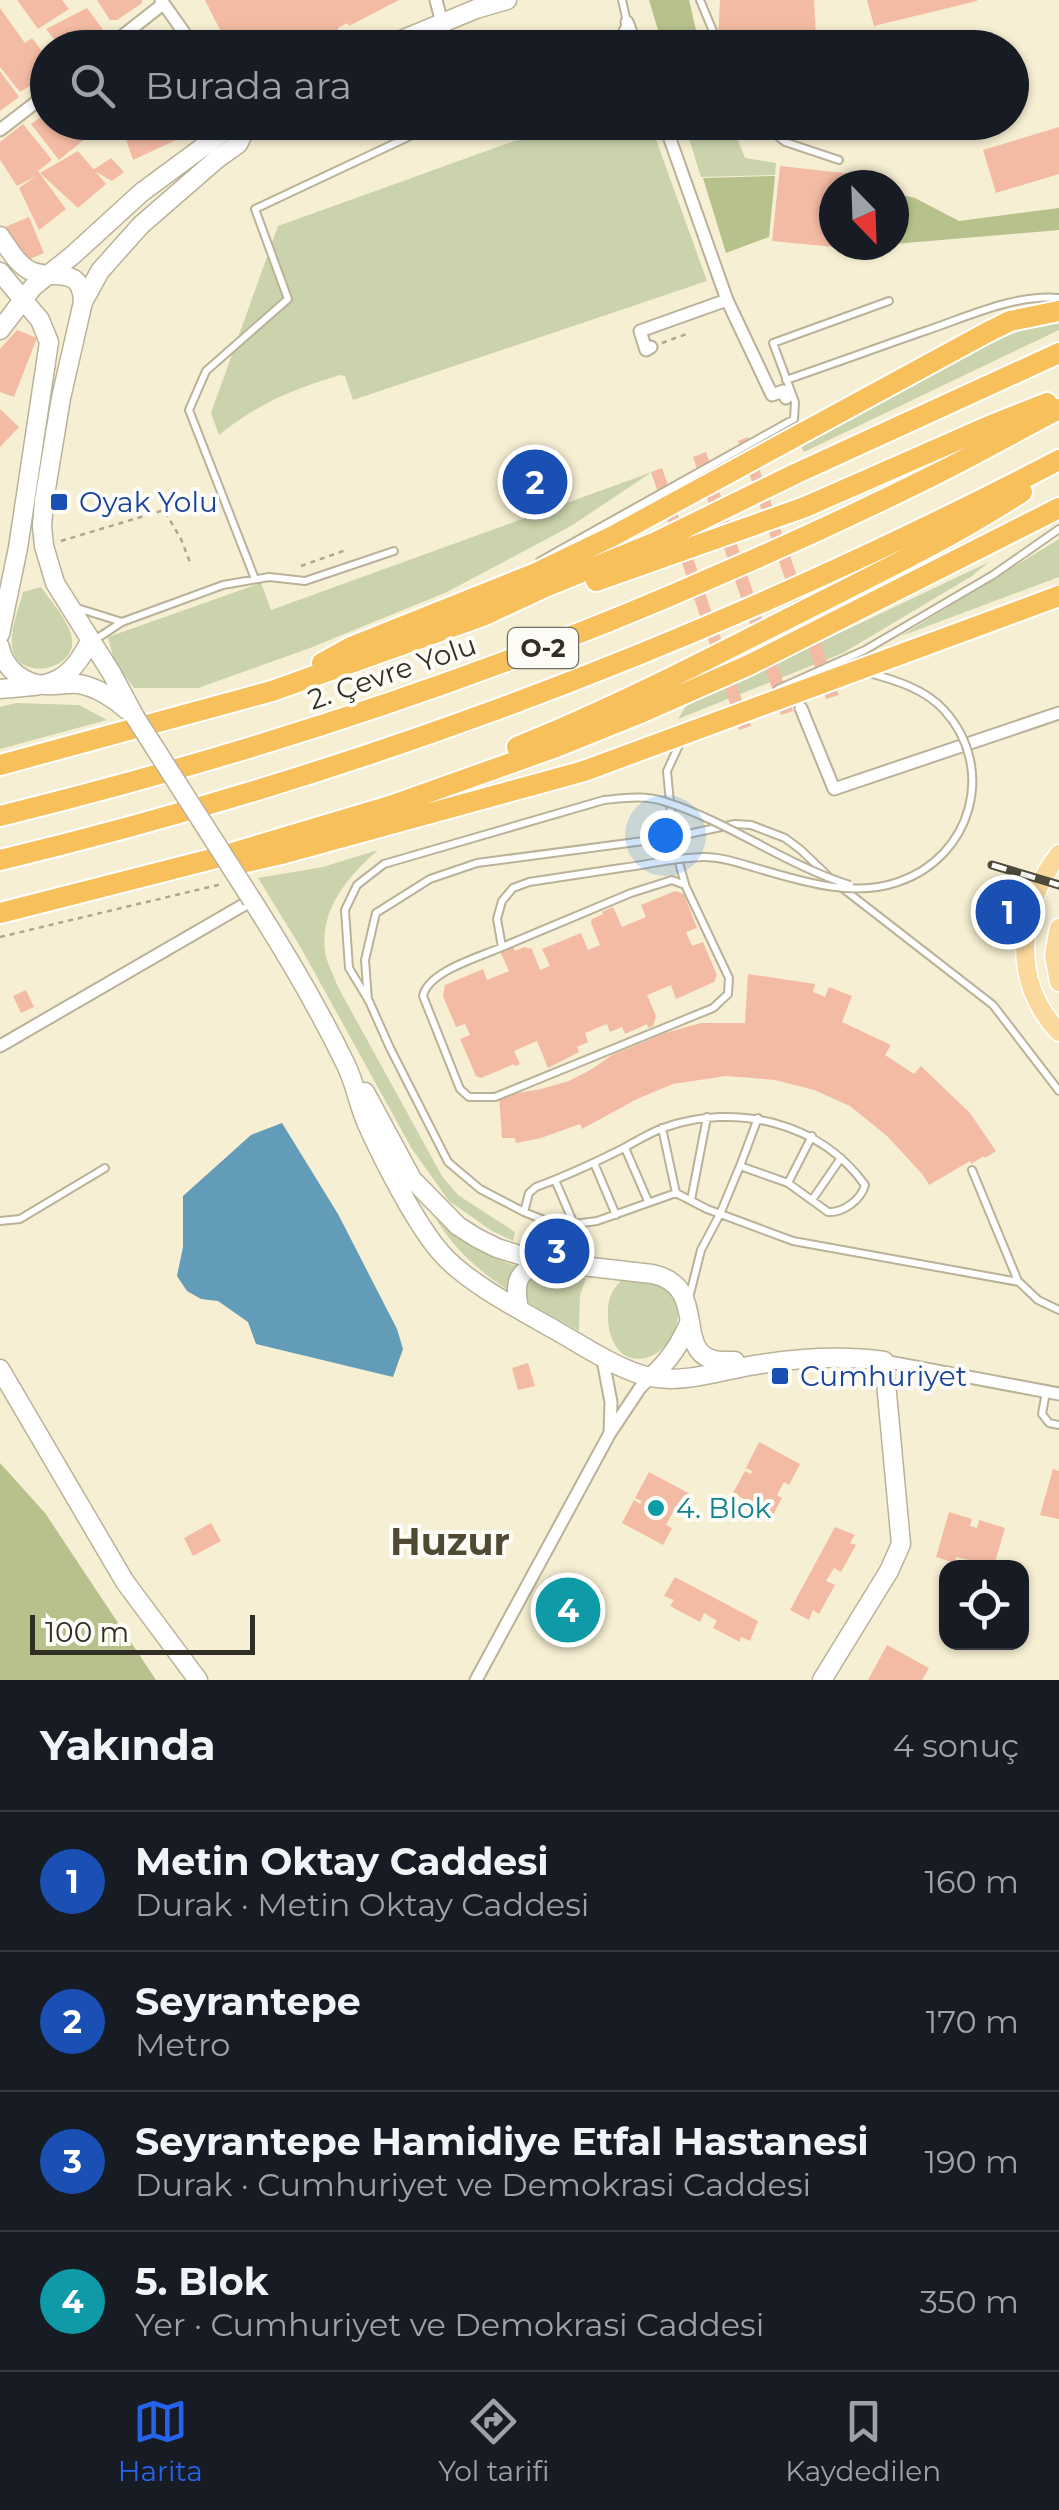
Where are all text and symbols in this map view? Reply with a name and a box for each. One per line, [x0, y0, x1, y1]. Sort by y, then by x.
search box [30, 30, 1029, 140]
icon: search [65, 58, 120, 113]
text: Burada ara [145, 62, 352, 109]
north arrow [819, 170, 909, 260]
pin: 2 [502, 444, 568, 520]
place label: Oyak Yolu [79, 485, 218, 519]
marker: Oyak Yolu [48, 491, 70, 513]
street label: 2. Çevre Yolu [303, 627, 481, 717]
road number: O-2 [508, 628, 578, 668]
your location [640, 810, 691, 861]
pin: 1 [976, 874, 1040, 950]
pin: 3 [524, 1214, 590, 1288]
place label: Cumhuriyet [800, 1359, 967, 1393]
marker: Cumhuriyet [769, 1365, 791, 1387]
place label: 4. Blok [676, 1491, 772, 1525]
marker: 4. Blok [645, 1497, 667, 1519]
district label: Huzur [390, 1518, 510, 1565]
map controls [939, 1560, 1029, 1650]
button: locate [939, 1560, 1029, 1650]
pin: 4 [536, 1572, 600, 1648]
scale bar [30, 1610, 255, 1654]
text: 100 m [45, 1615, 129, 1649]
text: Yakında [40, 1719, 216, 1771]
text: 4 sonuç [893, 1726, 1019, 1765]
text: Metin Oktay Caddesi [135, 1838, 549, 1885]
text: 1 [66, 1862, 79, 1901]
text: 160 m [924, 1862, 1019, 1901]
text: Durak · Metin Oktay Caddesi [135, 1885, 589, 1924]
text: Seyrantepe [135, 1978, 361, 2025]
text: 2 [63, 2002, 82, 2041]
text: 170 m [926, 2002, 1019, 2041]
text: Metro [135, 2025, 230, 2064]
text: Seyrantepe Hamidiye Etfal Hastanesi [135, 2118, 869, 2165]
text: 3 [63, 2142, 82, 2181]
text: 190 m [924, 2142, 1019, 2181]
text: Durak · Cumhuriyet ve Demokrasi Caddesi [135, 2165, 811, 2204]
text: 5. Blok [135, 2258, 269, 2305]
text: 4 [61, 2282, 84, 2321]
text: 350 m [920, 2282, 1019, 2321]
text: Yer · Cumhuriyet ve Demokrasi Caddesi [135, 2305, 764, 2344]
tab: Harita [118, 2394, 203, 2488]
tab: Yol tarifi [438, 2394, 550, 2488]
tab: Kaydedilen [785, 2394, 941, 2488]

